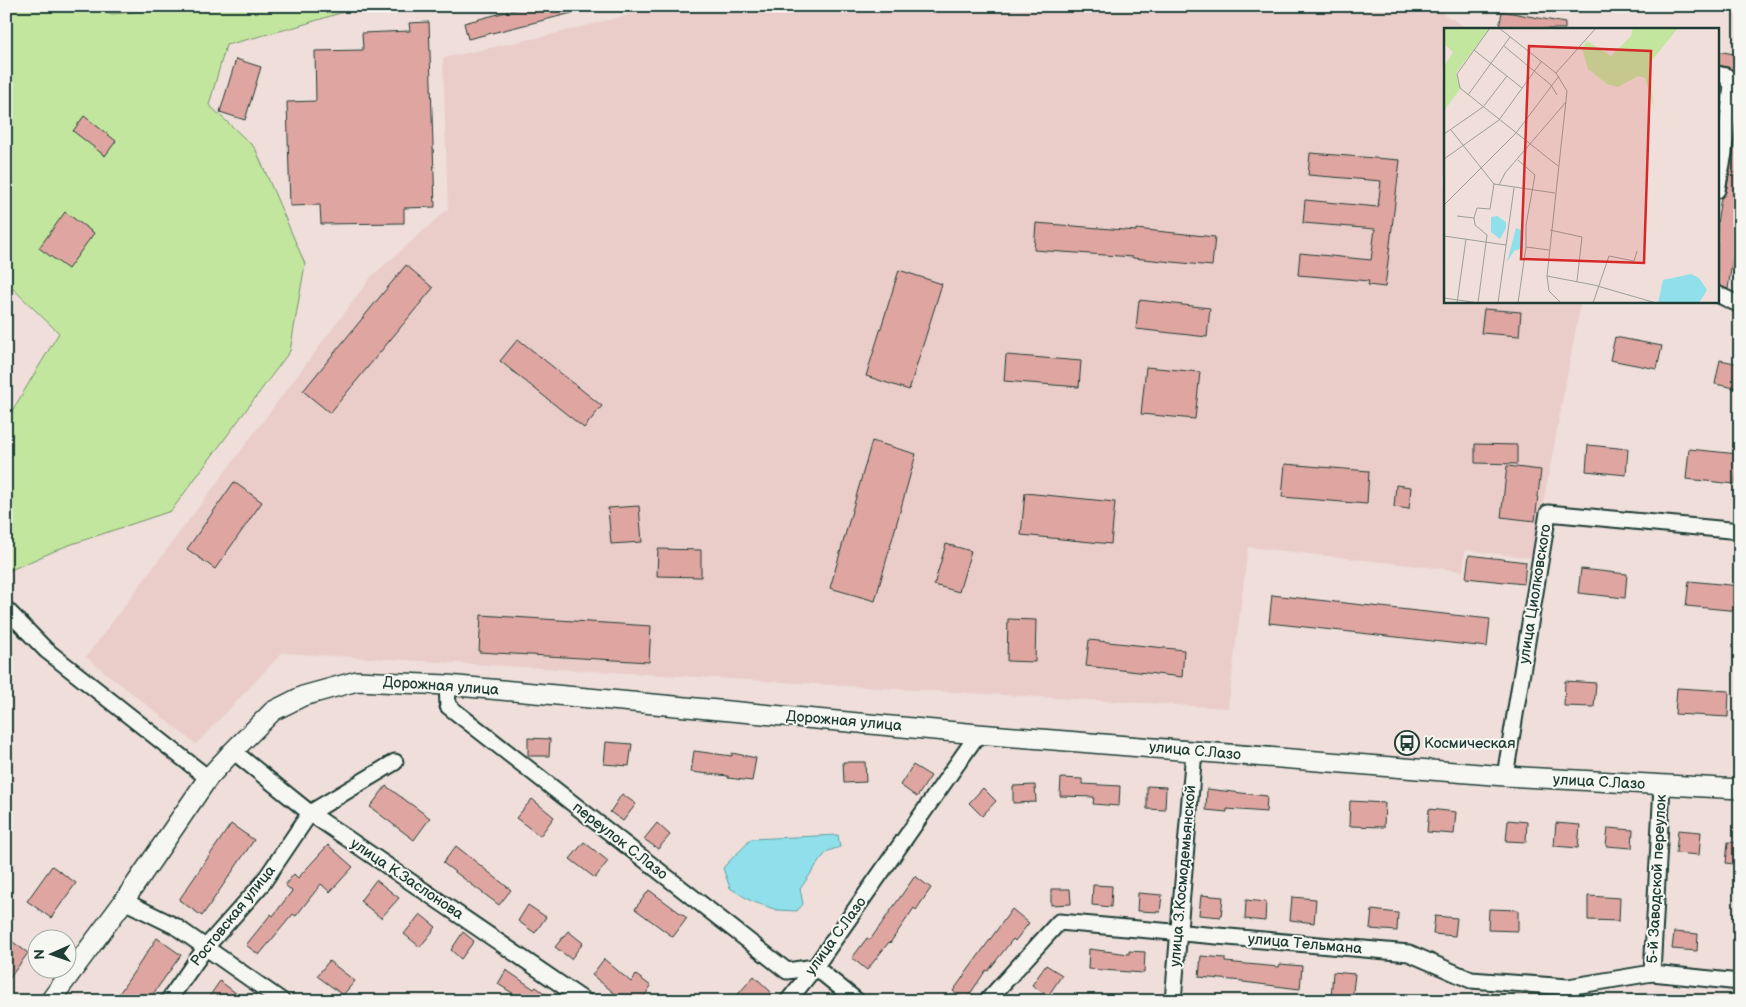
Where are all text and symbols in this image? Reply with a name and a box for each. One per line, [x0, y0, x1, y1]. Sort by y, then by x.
inset map [1444, 28, 1718, 302]
street label: улица Циолковского [1515, 523, 1555, 665]
street label: Дорожная улица [382, 672, 500, 700]
street label: Дорожная улица [785, 706, 903, 736]
bus stop icon: Космическая [1394, 730, 1420, 756]
place label: Космическая [1424, 734, 1516, 753]
street label: улица С.Лазо [1148, 738, 1242, 764]
street label: улица С.Лазо [1553, 770, 1646, 794]
street label: улица З.Космодемьянской [1166, 784, 1200, 968]
street label: 5-й Заводской переулок [1643, 794, 1671, 964]
street label: переулок С.Лазо [569, 798, 672, 884]
street label: улица К.Заслонова [347, 834, 467, 924]
street label: Ростовская улица [186, 861, 280, 971]
street label: улица С.Лазо [801, 893, 871, 979]
north arrow [28, 930, 78, 980]
street label: улица Тельмана [1247, 930, 1363, 958]
text: N [31, 949, 48, 960]

